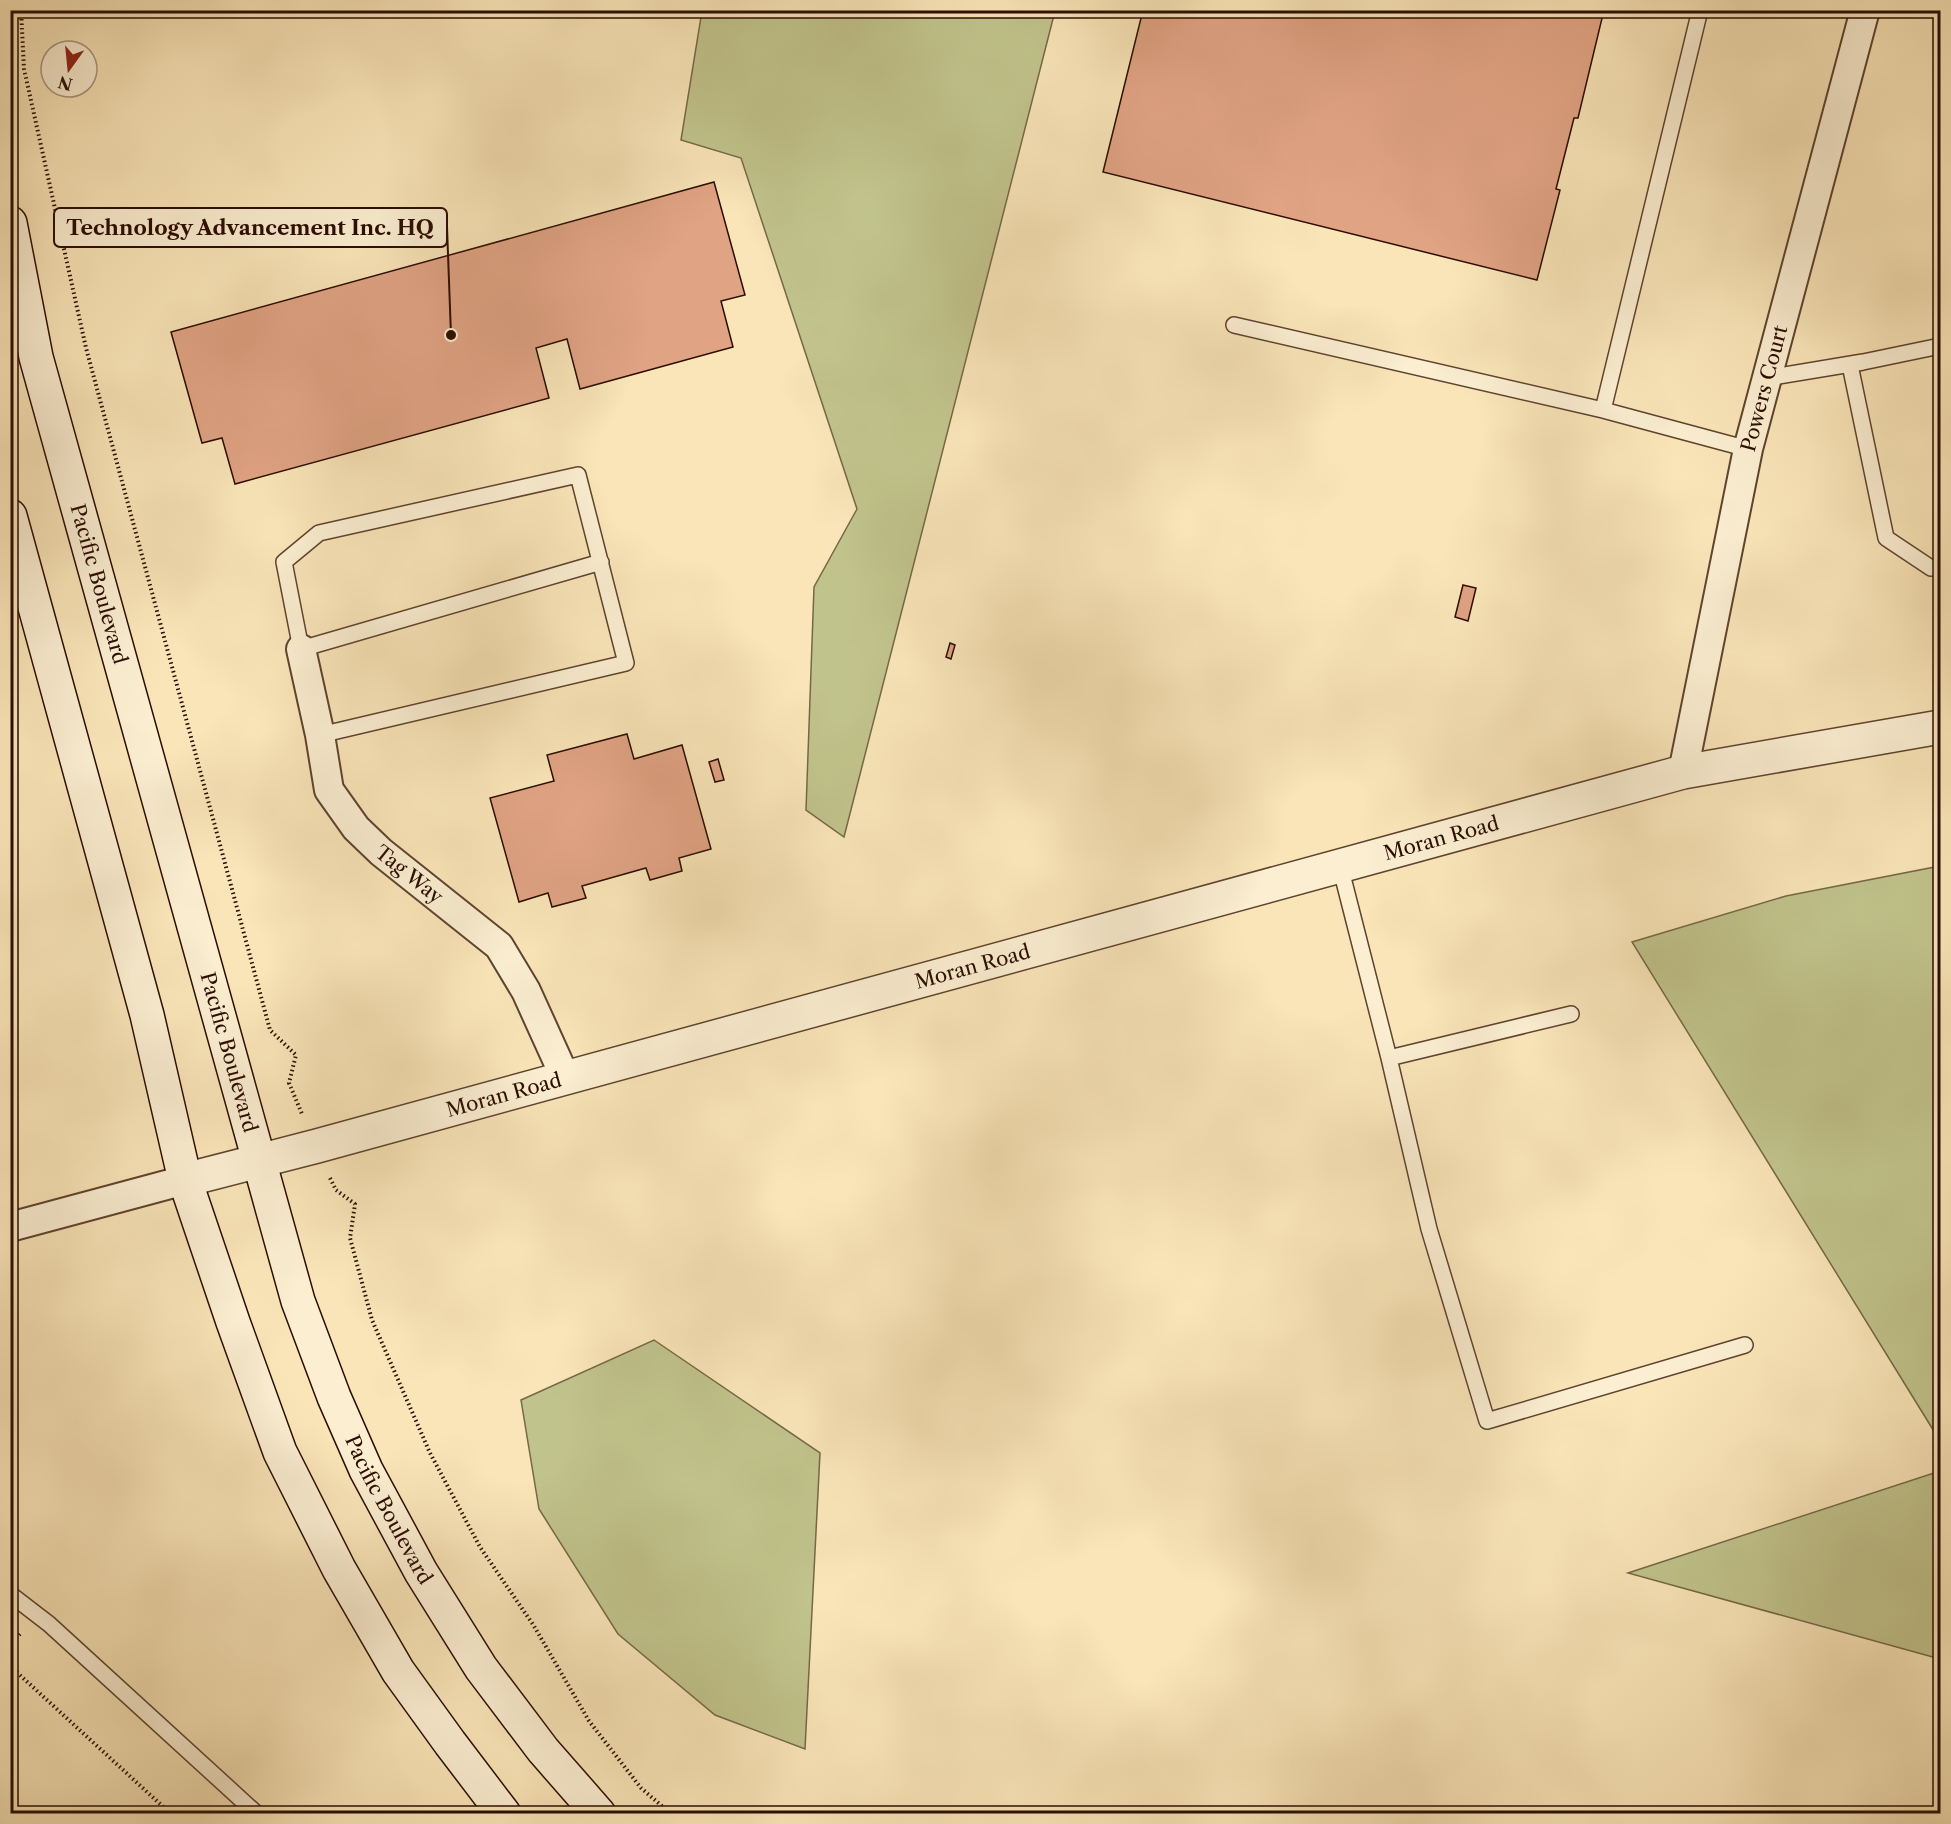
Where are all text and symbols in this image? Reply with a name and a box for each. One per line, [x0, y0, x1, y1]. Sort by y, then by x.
north arrow [39, 39, 99, 99]
text: N [56, 72, 74, 95]
callout: Technology Advancement Inc. HQ [54, 208, 447, 247]
text: Technology Advancement Inc. HQ [66, 215, 434, 240]
street label: Powers Court [1736, 323, 1792, 454]
street label: Pacific Boulevard [65, 501, 133, 667]
street label: Moran Road [1381, 811, 1502, 865]
street label: Tag Way [370, 840, 449, 909]
street label: Moran Road [912, 939, 1033, 994]
street label: Pacific Boulevard [195, 969, 263, 1135]
street label: Moran Road [444, 1068, 564, 1122]
street label: Pacific Boulevard [340, 1431, 438, 1589]

